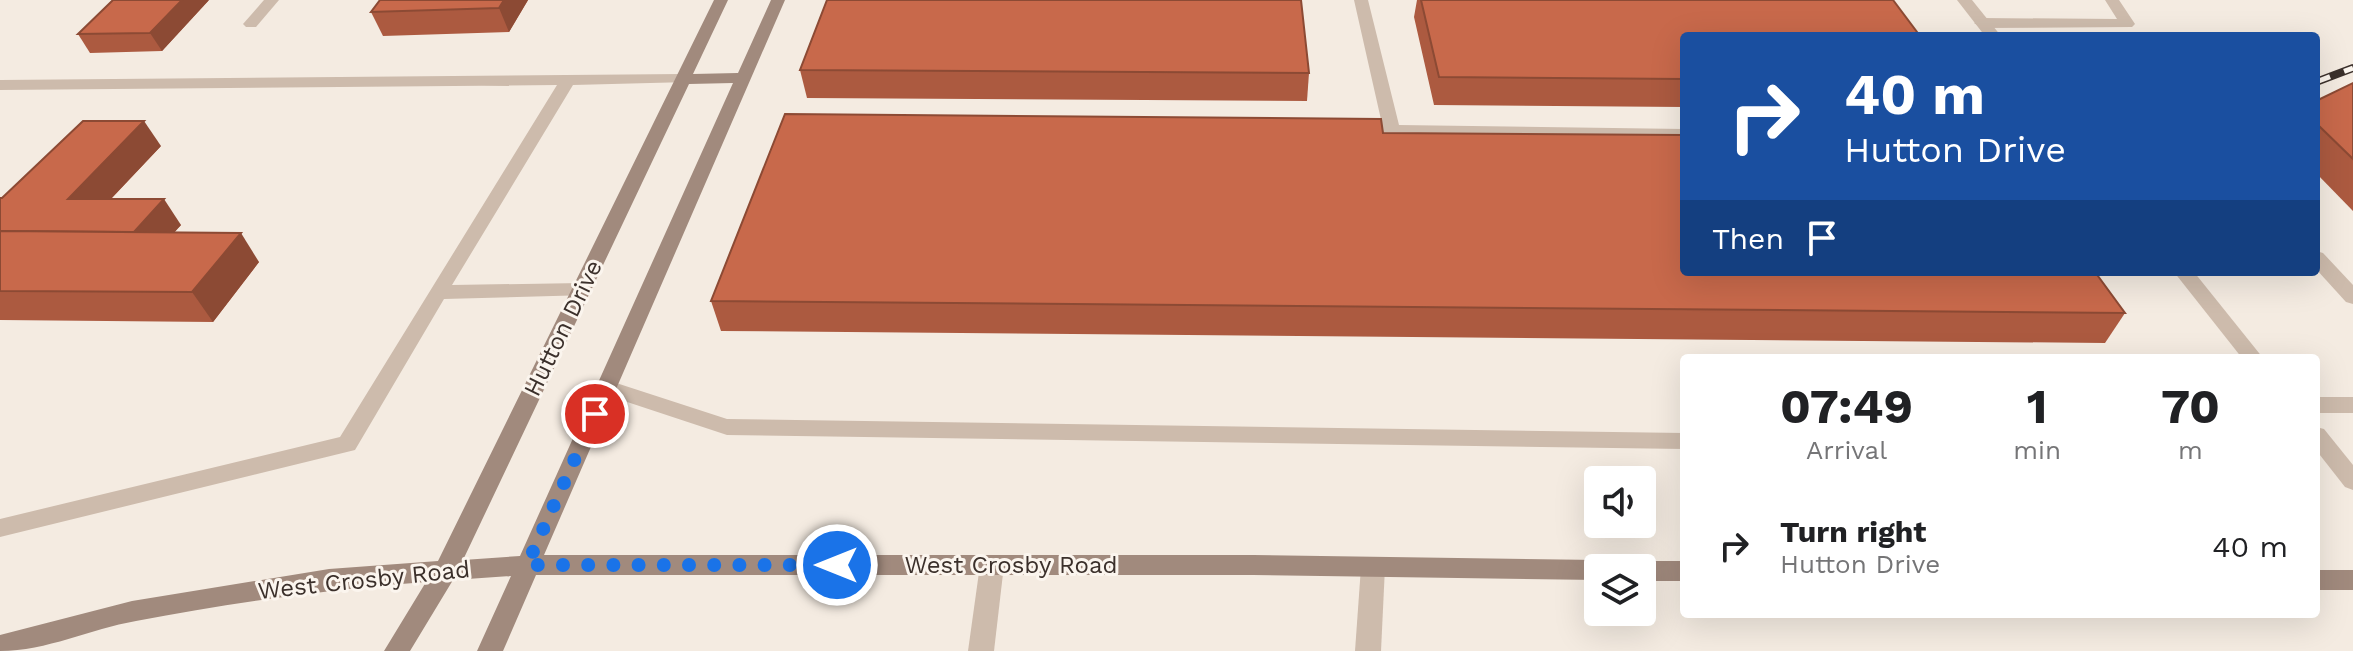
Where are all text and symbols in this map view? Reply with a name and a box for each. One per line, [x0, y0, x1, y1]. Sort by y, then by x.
text: 40 m [1844, 62, 1985, 128]
icon: right [1712, 64, 1816, 168]
text: Hutton Drive [1844, 129, 2066, 171]
icon: arrive [1800, 216, 1844, 260]
text: Then [1712, 221, 1784, 256]
street label: Hutton Drive [518, 255, 608, 401]
text: 07:49 [1780, 378, 1913, 435]
text: 1 [2027, 378, 2047, 435]
text: 70 [2161, 378, 2220, 435]
pin [561, 380, 629, 448]
icon: arrive [573, 392, 617, 436]
text: Arrival [1806, 435, 1887, 465]
text: min [2013, 435, 2061, 465]
text: m [2178, 435, 2203, 465]
map controls [1584, 466, 1656, 626]
button: sound [1584, 466, 1656, 538]
text: Turn right [1780, 514, 1926, 549]
position arrow [795, 523, 879, 607]
icon: right [1712, 524, 1756, 568]
text: 40 m [2212, 529, 2288, 564]
text: Hutton Drive [1780, 549, 1940, 579]
street label: West Crosby Road [904, 551, 1118, 579]
button: layers [1584, 554, 1656, 626]
street label: West Crosby Road [257, 555, 471, 605]

